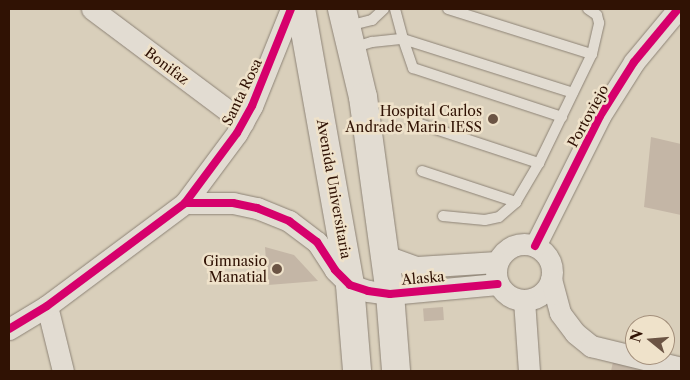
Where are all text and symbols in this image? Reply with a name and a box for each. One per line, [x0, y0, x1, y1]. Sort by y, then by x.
street label: Bonifaz [142, 44, 192, 88]
street label: Santa Rosa [219, 56, 265, 128]
street label: Portoviejo [564, 82, 612, 150]
place label: Hospital Carlos Andrade Marin IESS [345, 103, 482, 136]
marker: Hospital Carlos Andrade Marin IESS [486, 112, 500, 126]
street label: Avenida Universitaria [313, 118, 355, 260]
place label: Gimnasio Manatial [203, 253, 267, 286]
marker: Gimnasio Manatial [271, 263, 283, 275]
street label: Alaska [401, 268, 445, 288]
north arrow [625, 315, 675, 365]
text: N [626, 327, 647, 344]

